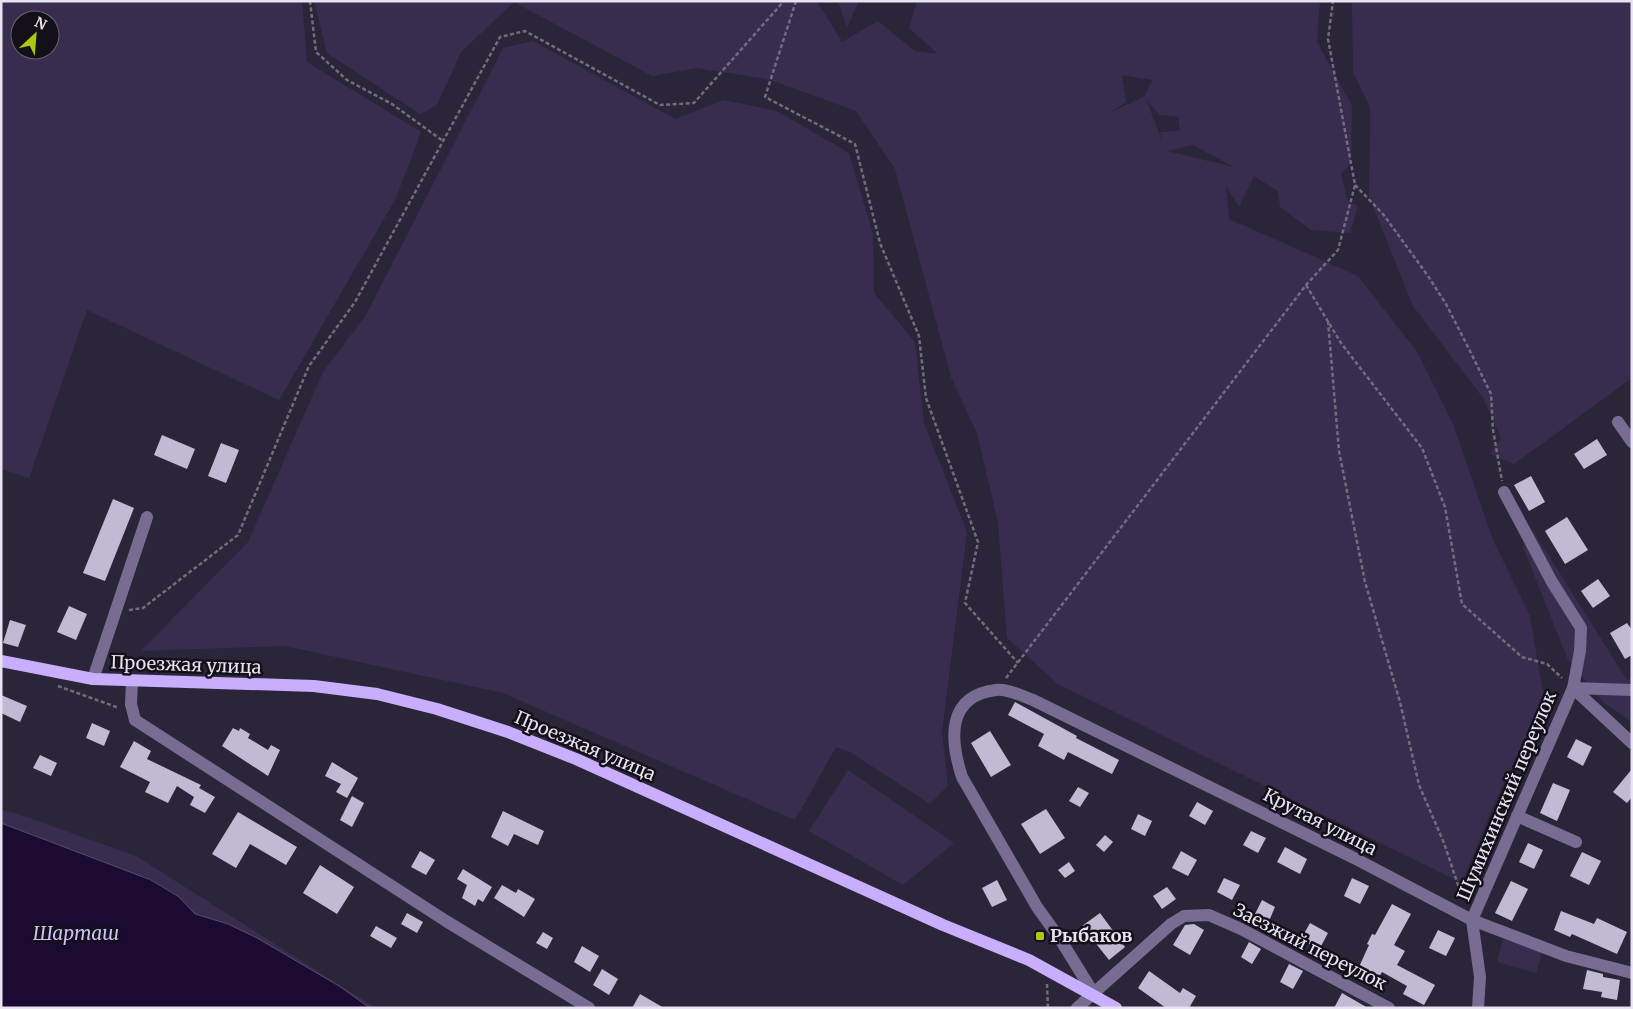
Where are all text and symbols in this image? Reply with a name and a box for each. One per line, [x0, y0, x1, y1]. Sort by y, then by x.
north arrow [10, 10, 60, 60]
text: N [32, 13, 50, 34]
street label: Проезжая улица [110, 650, 262, 679]
street label: Шумихинский переулок [1452, 687, 1562, 904]
street label: Проезжая улица [511, 705, 660, 786]
street label: Крутая улица [1259, 783, 1381, 860]
street label: Заезжий переулок [1230, 898, 1391, 995]
water label: Шарташ [33, 921, 119, 945]
place label: Рыбаков [1050, 924, 1132, 947]
marker: Рыбаков [1034, 930, 1046, 942]

